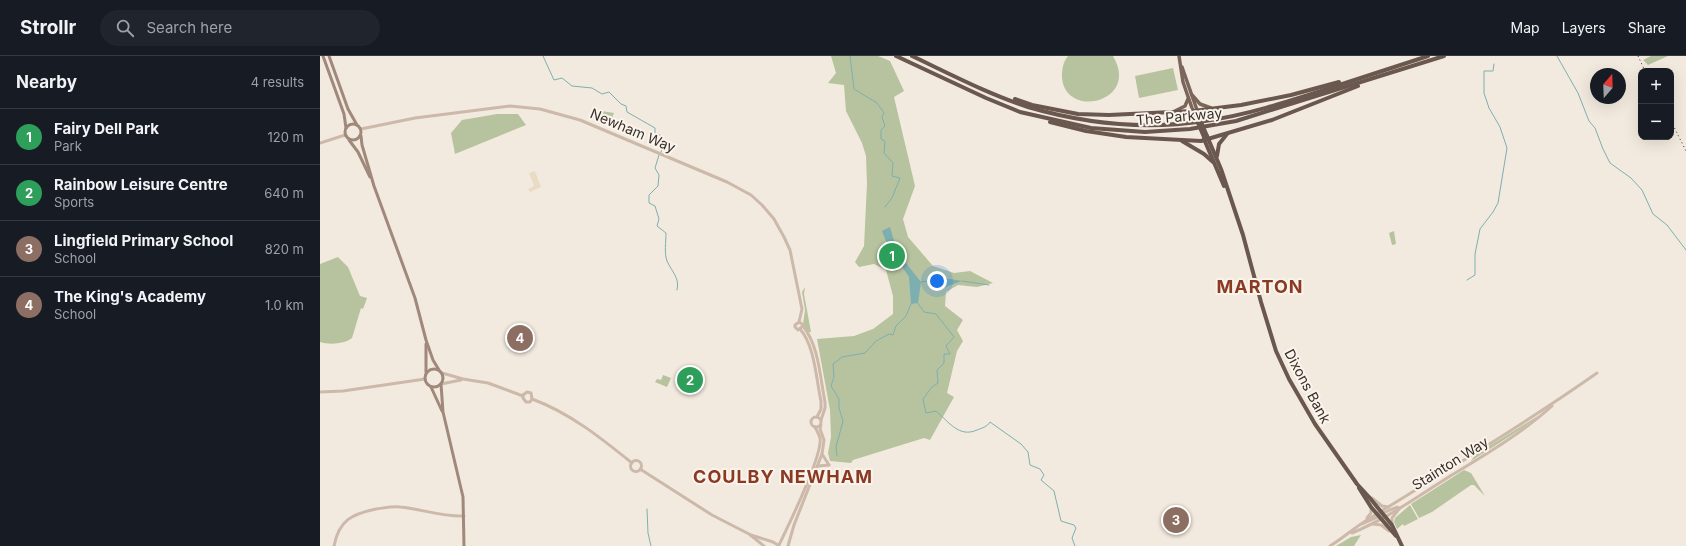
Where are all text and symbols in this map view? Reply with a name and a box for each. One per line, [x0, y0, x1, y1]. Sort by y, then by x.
search box [100, 10, 380, 46]
text: Strollr [20, 16, 76, 39]
icon: search [114, 17, 136, 39]
text: Search here [146, 18, 232, 37]
text: Map [1511, 19, 1540, 36]
text: Layers [1562, 19, 1606, 36]
text: Share [1628, 19, 1666, 36]
north arrow [1590, 68, 1626, 104]
map controls [1638, 68, 1674, 140]
button: + [1638, 68, 1674, 104]
text: Nearby [16, 72, 77, 92]
text: 4 results [251, 74, 304, 90]
street label: Newham Way [588, 104, 678, 156]
street label: The Parkway [1135, 104, 1223, 128]
button: − [1638, 104, 1674, 140]
text: Fairy Dell Park [54, 119, 159, 138]
text: 1 [26, 129, 32, 145]
text: 120 m [268, 129, 304, 145]
text: Park [54, 138, 82, 154]
text: Rainbow Leisure Centre [54, 175, 228, 194]
text: 2 [25, 185, 33, 201]
text: 640 m [264, 185, 304, 201]
text: Sports [54, 194, 94, 210]
text: Lingfield Primary School [54, 231, 233, 250]
text: 3 [25, 241, 33, 257]
text: 820 m [265, 241, 304, 257]
pin: 1 [879, 241, 905, 271]
text: School [54, 250, 96, 266]
your location [927, 271, 947, 291]
district label: MARTON [1216, 276, 1304, 297]
text: The King's Academy [54, 287, 206, 306]
text: 4 [25, 297, 33, 313]
text: 1.0 km [265, 297, 304, 313]
text: School [54, 306, 96, 322]
pin: 4 [507, 323, 533, 353]
street label: Dixons Bank [1281, 346, 1335, 426]
pin: 2 [677, 365, 703, 395]
street label: Stainton Way [1409, 433, 1491, 493]
district label: COULBY NEWHAM [693, 466, 873, 487]
pin: 3 [1163, 505, 1189, 535]

